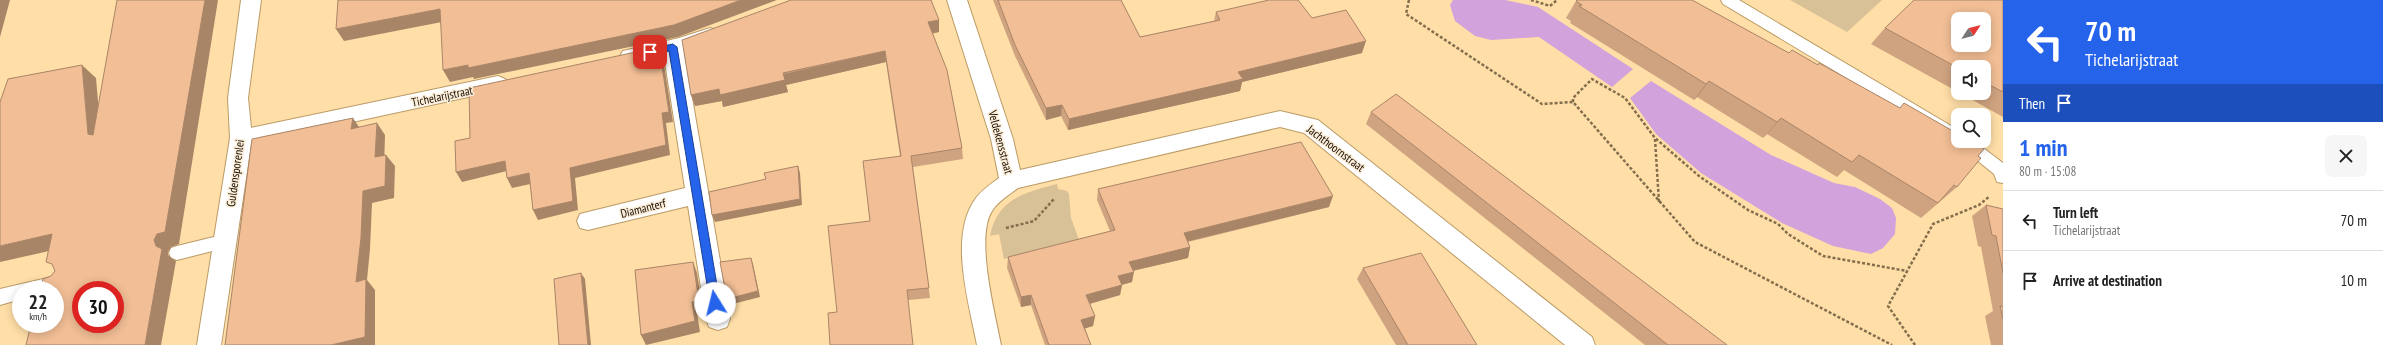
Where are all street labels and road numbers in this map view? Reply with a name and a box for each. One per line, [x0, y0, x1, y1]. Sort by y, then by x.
street label: Tichelarijstraat [410, 82, 475, 110]
street label: Veldekensstraat [985, 108, 1017, 176]
street label: Jachthoornstraat [1303, 121, 1368, 175]
street label: Guldensporenlei [223, 138, 247, 208]
street label: Diamanterf [619, 195, 668, 221]

